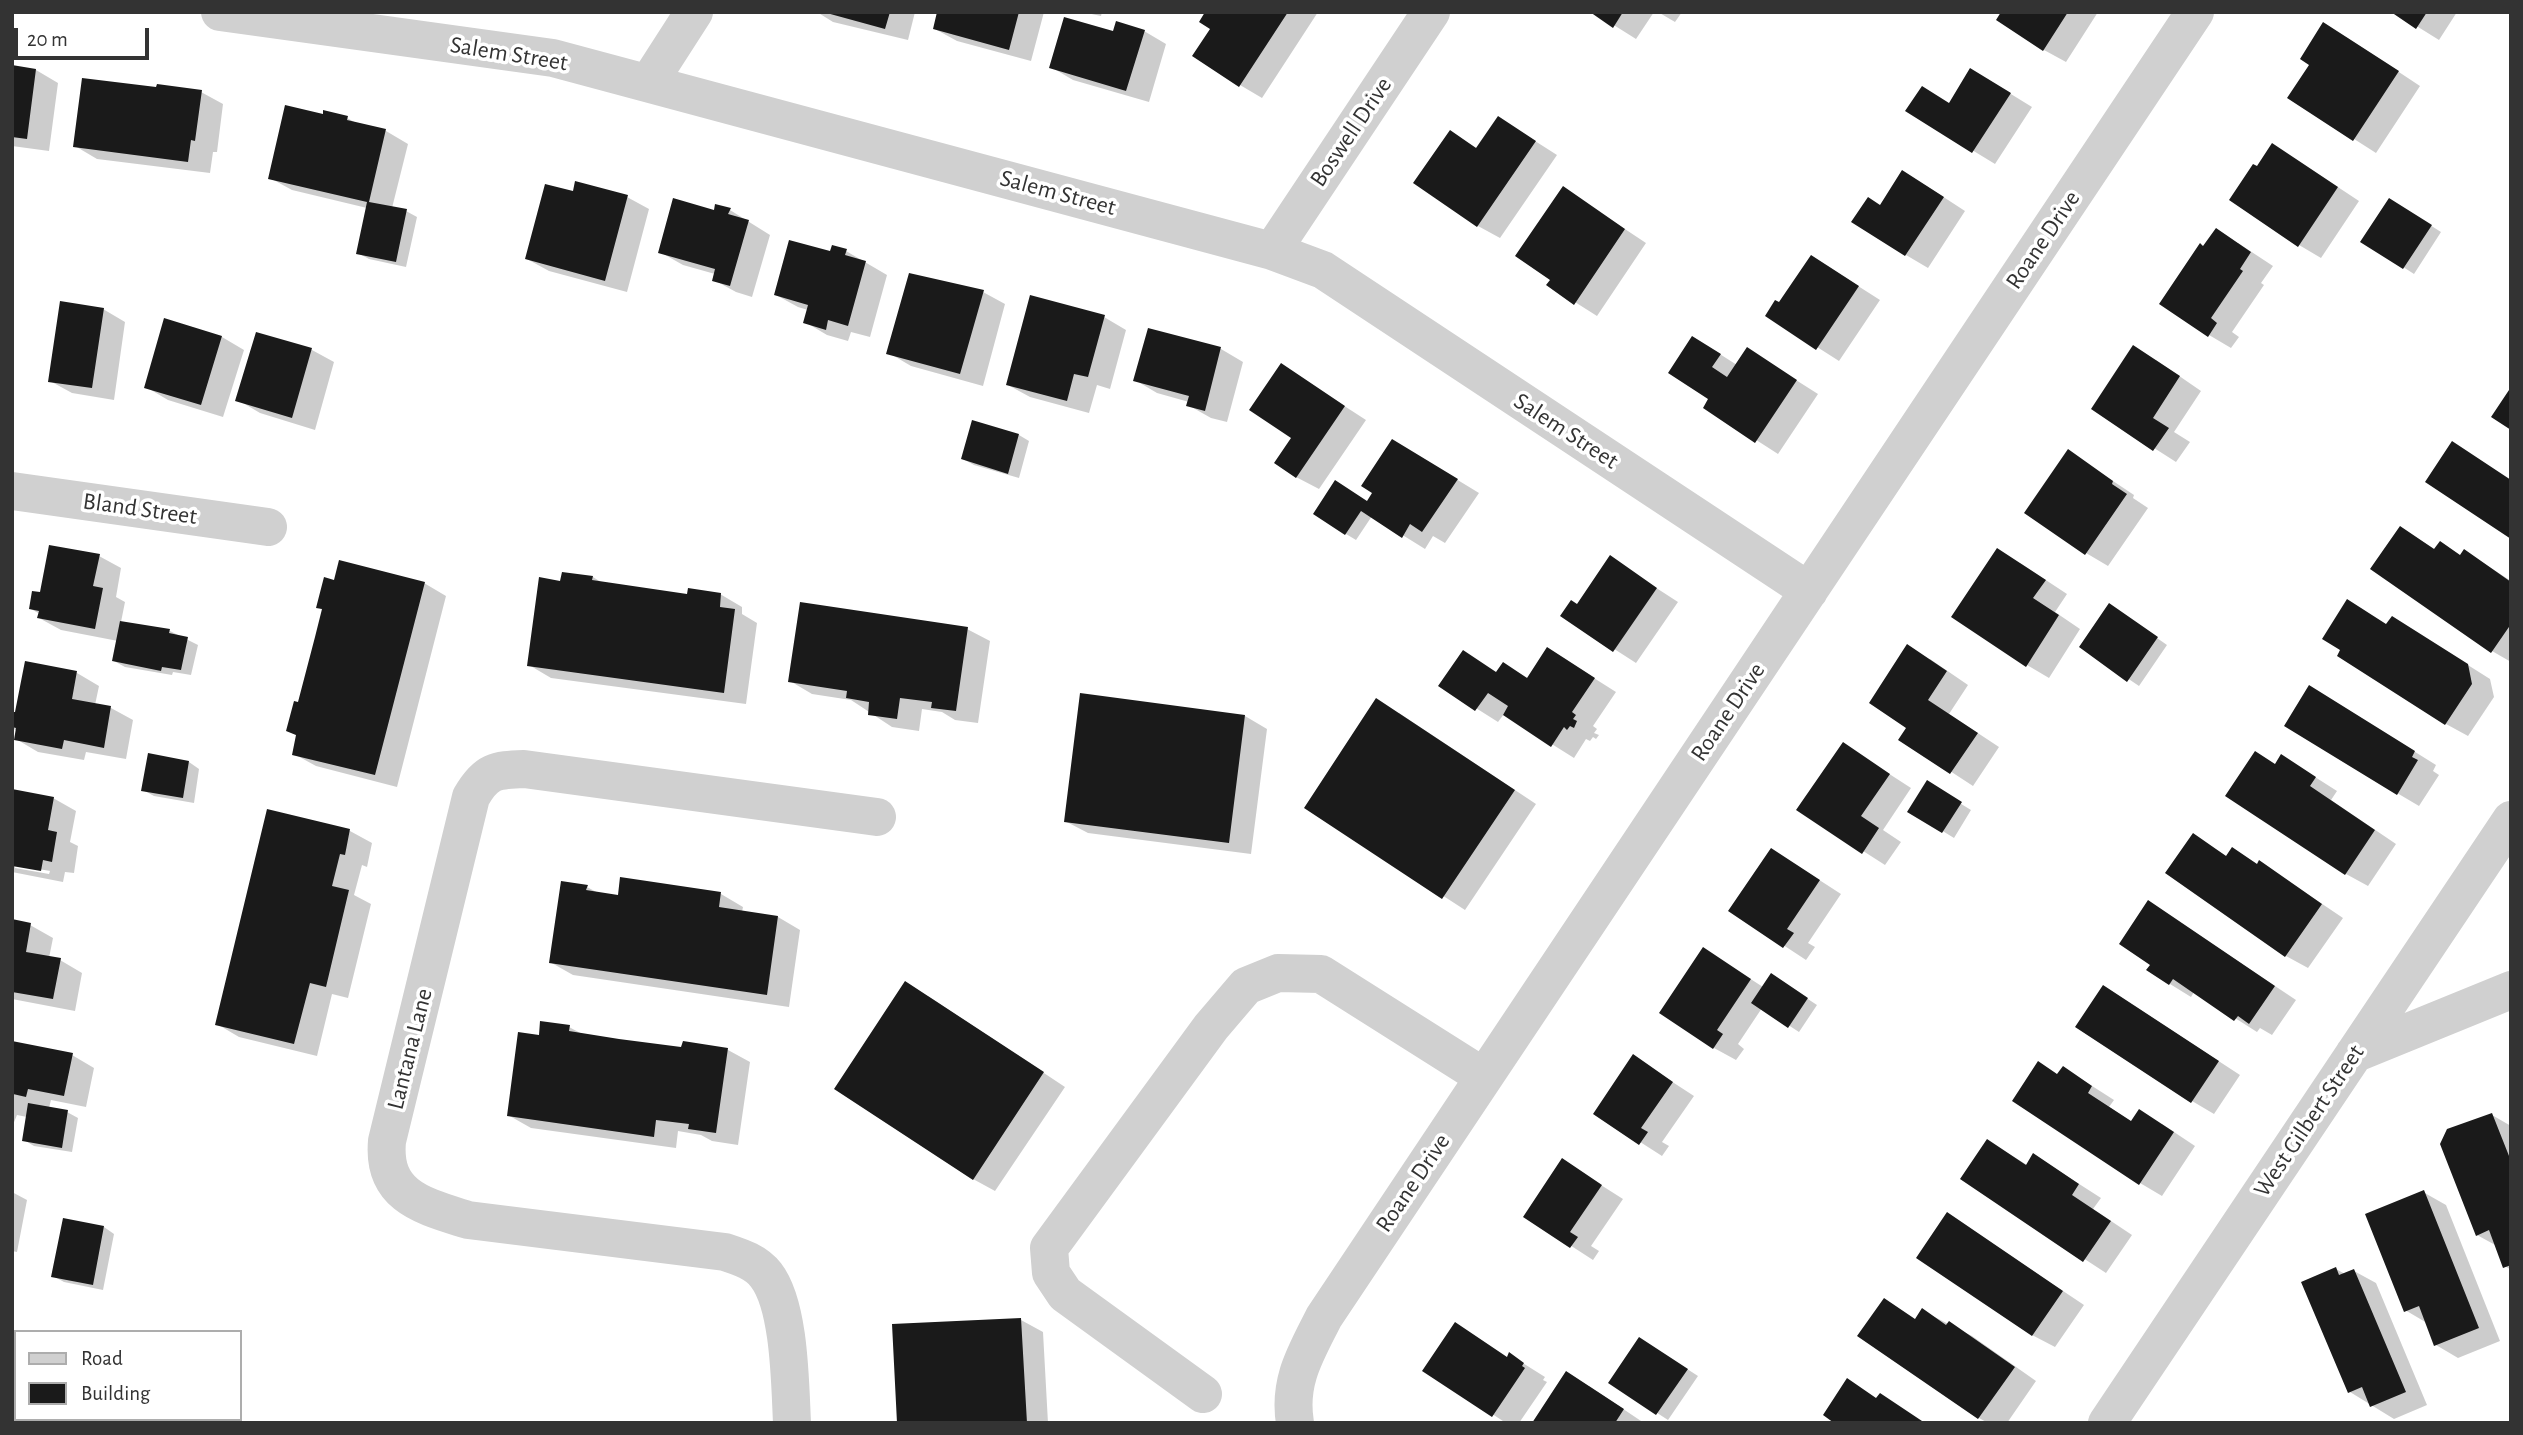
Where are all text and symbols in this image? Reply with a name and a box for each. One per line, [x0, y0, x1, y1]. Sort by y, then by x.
scale bar [18, 14, 152, 58]
text: 20 m [27, 29, 68, 50]
street label: Salem Street [448, 31, 570, 77]
street label: Boswell Drive [1304, 72, 1398, 192]
street label: Salem Street [997, 164, 1119, 222]
street label: Roane Drive [2000, 185, 2086, 295]
street label: Salem Street [1508, 387, 1624, 475]
street label: Bland Street [81, 487, 199, 531]
street label: Roane Drive [1685, 657, 1771, 767]
street label: Lantana Lane [381, 986, 439, 1112]
street label: West Gilbert Street [2247, 1039, 2371, 1203]
street label: Roane Drive [1370, 1128, 1456, 1238]
legend [14, 1330, 242, 1421]
text: Road [81, 1348, 123, 1369]
text: Building [81, 1383, 150, 1404]

